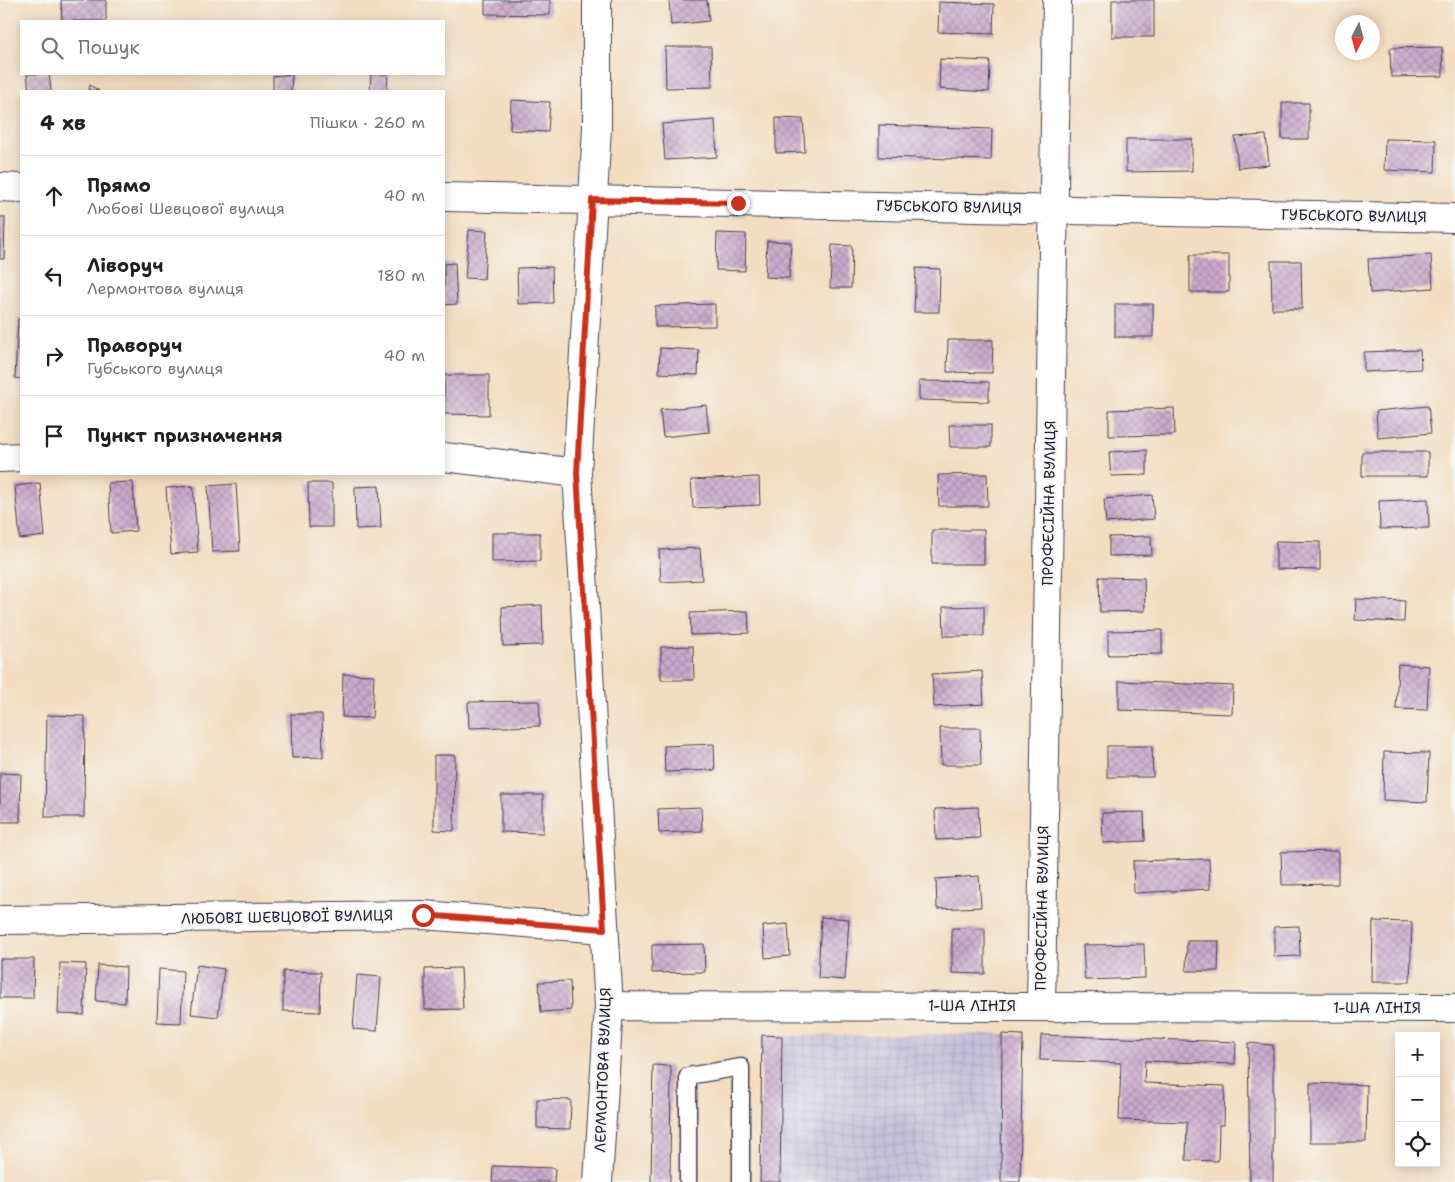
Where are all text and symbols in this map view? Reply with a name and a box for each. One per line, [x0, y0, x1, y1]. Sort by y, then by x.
north arrow [1335, 15, 1380, 60]
search box [20, 20, 445, 75]
icon: search [38, 34, 66, 62]
text: Пошук [78, 35, 140, 60]
text: 4 хв [40, 109, 86, 137]
text: Пішки · 260 m [310, 112, 425, 133]
text: Прямо [87, 173, 151, 198]
icon: ahead [40, 182, 68, 210]
text: 40 m [383, 185, 425, 206]
route end [727, 192, 750, 215]
street label: ГУБСЬКОГО ВУЛИЦЯ [876, 196, 1022, 218]
text: Любові Шевцової вулиця [87, 198, 285, 219]
street label: ГУБСЬКОГО ВУЛИЦЯ [1281, 205, 1427, 227]
text: Ліворуч [87, 253, 163, 278]
icon: left [40, 262, 68, 290]
text: 180 m [377, 265, 425, 286]
text: Лермонтова вулиця [87, 278, 244, 299]
text: Праворуч [87, 333, 182, 358]
icon: right [40, 342, 68, 370]
text: 40 m [383, 345, 425, 366]
text: Губського вулиця [87, 358, 223, 379]
street label: ПРОФЕСІЙНА ВУЛИЦЯ [1037, 420, 1060, 586]
icon: arrive [40, 422, 68, 450]
text: Пункт призначення [87, 423, 283, 448]
street label: ПРОФЕСІЙНА ВУЛИЦЯ [1030, 825, 1053, 991]
route start [412, 904, 435, 927]
street label: ЛЮБОВІ ШЕВЦОВОЇ ВУЛИЦЯ [181, 905, 393, 929]
street label: ЛЕРМОНТОВА ВУЛИЦЯ [590, 987, 616, 1153]
street label: 1-ША ЛІНІЯ [928, 996, 1016, 1016]
street label: 1-ША ЛІНІЯ [1333, 998, 1421, 1018]
map controls [1395, 1032, 1440, 1167]
button: + [1395, 1032, 1440, 1077]
button: − [1395, 1077, 1440, 1122]
button: locate [1395, 1122, 1440, 1167]

